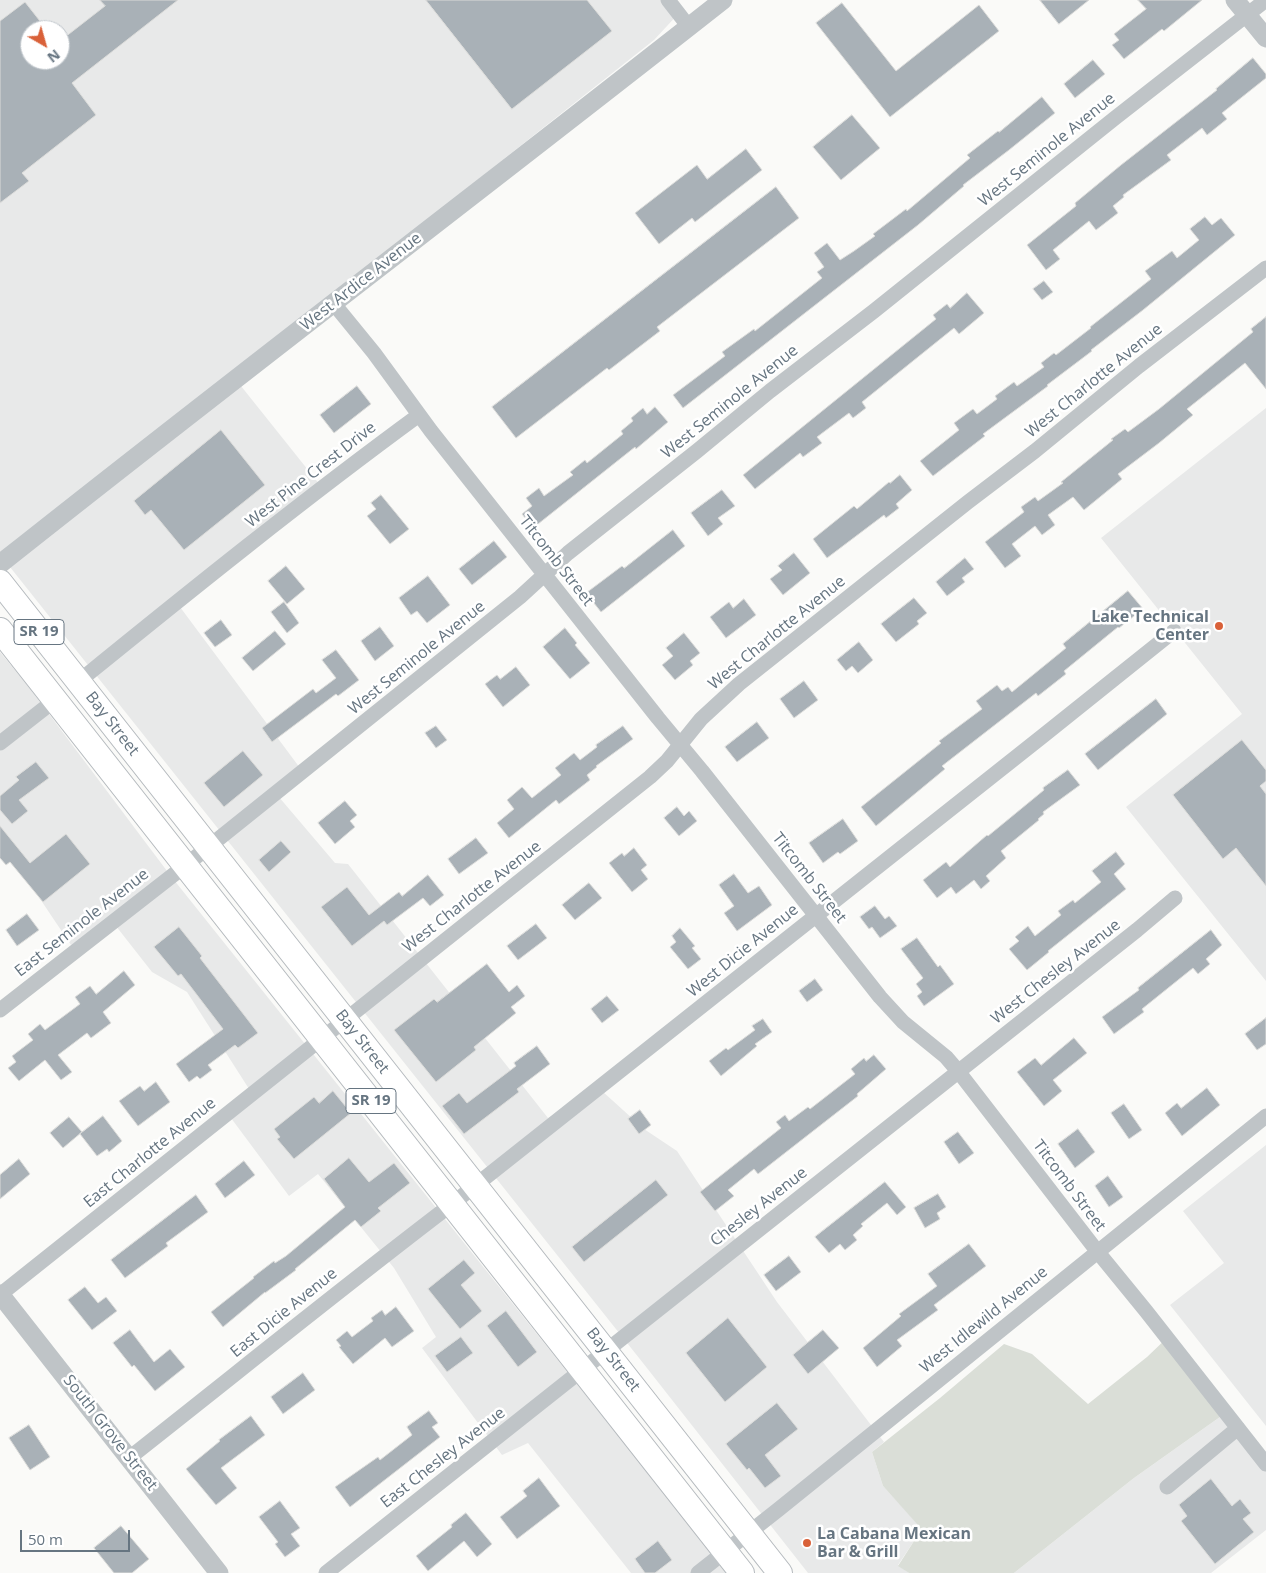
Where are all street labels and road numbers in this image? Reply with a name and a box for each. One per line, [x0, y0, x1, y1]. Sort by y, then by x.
street label: West Seminole Avenue [975, 89, 1119, 211]
street label: West Ardice Avenue [297, 229, 425, 335]
street label: West Charlotte Avenue [1022, 320, 1166, 442]
street label: West Seminole Avenue [658, 341, 802, 463]
street label: West Pine Crest Drive [242, 418, 380, 532]
street label: Titcomb Street [515, 512, 597, 610]
street label: West Charlotte Avenue [705, 572, 849, 694]
street label: West Seminole Avenue [345, 597, 489, 719]
road number: SR 19 [14, 620, 64, 644]
street label: Bay Street [81, 688, 143, 760]
street label: Titcomb Street [768, 829, 850, 927]
street label: West Charlotte Avenue [399, 837, 545, 957]
street label: East Seminole Avenue [11, 865, 153, 981]
street label: West Dicie Avenue [684, 900, 802, 1002]
street label: West Chesley Avenue [988, 916, 1124, 1028]
street label: Bay Street [331, 1006, 393, 1078]
road number: SR 19 [346, 1088, 396, 1114]
street label: East Charlotte Avenue [80, 1094, 220, 1212]
street label: Titcomb Street [1028, 1137, 1110, 1235]
street label: Chesley Avenue [707, 1163, 811, 1251]
street label: West Idlewild Avenue [916, 1263, 1052, 1377]
street label: East Dicie Avenue [227, 1264, 341, 1362]
street label: Bay Street [582, 1324, 644, 1396]
street label: South Grove Street [59, 1371, 161, 1495]
street label: East Chesley Avenue [377, 1403, 509, 1513]

